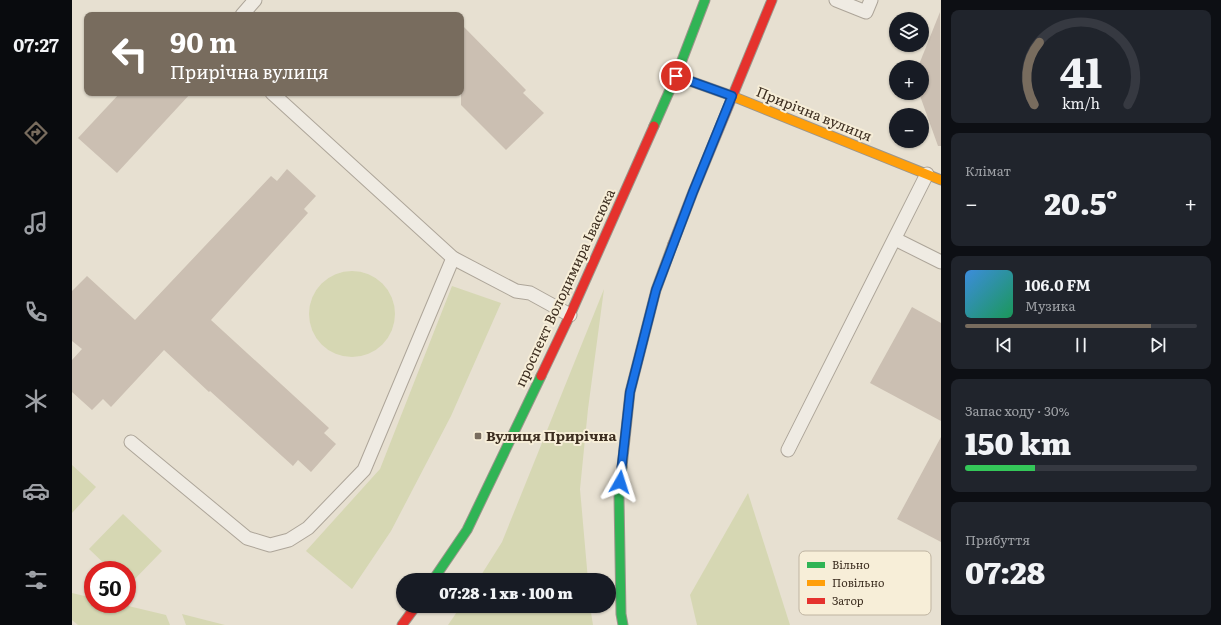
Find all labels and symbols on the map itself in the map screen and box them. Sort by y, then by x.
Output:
pin [659,59,693,93]
street label: Прирічна вулиця [753,81,875,145]
street label: проспект Володимира Івасюка [509,185,619,390]
place label: Вулиця Прирічна [486,425,617,445]
marker: Вулиця Прирічна [473,431,483,441]
position arrow [599,461,641,503]
legend [799,551,931,615]
text: Вільно [832,556,870,572]
speed limit sign: 50 [84,561,136,613]
text: Повільно [832,574,884,590]
text: Затор [832,592,864,608]

